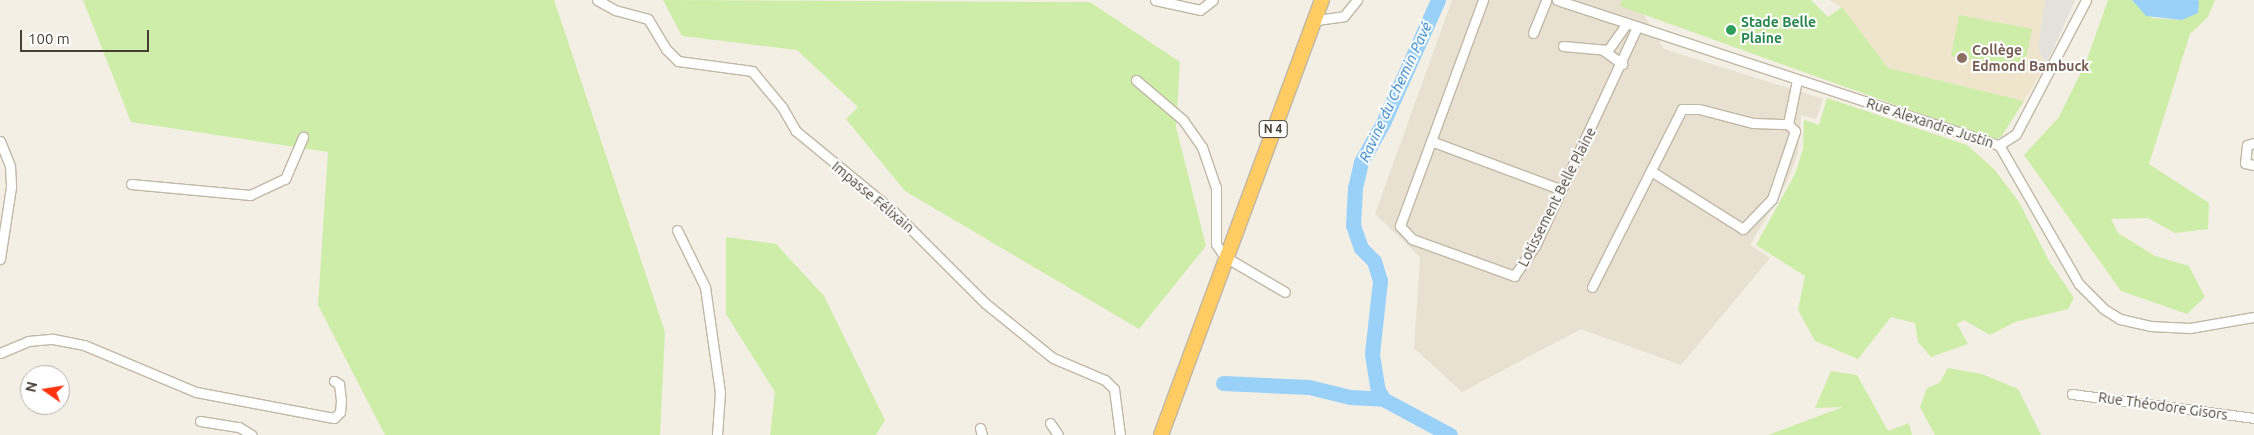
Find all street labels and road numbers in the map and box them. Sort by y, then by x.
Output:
street label: Rue Alexandre Justin [1864,95,1996,151]
road number: N 4 [1258,120,1288,138]
street label: Lotissement Belle Plaine [1515,125,1599,269]
street label: Impasse Félixain [829,158,917,236]
street label: Rue Théodore Gisors [2097,389,2229,423]

